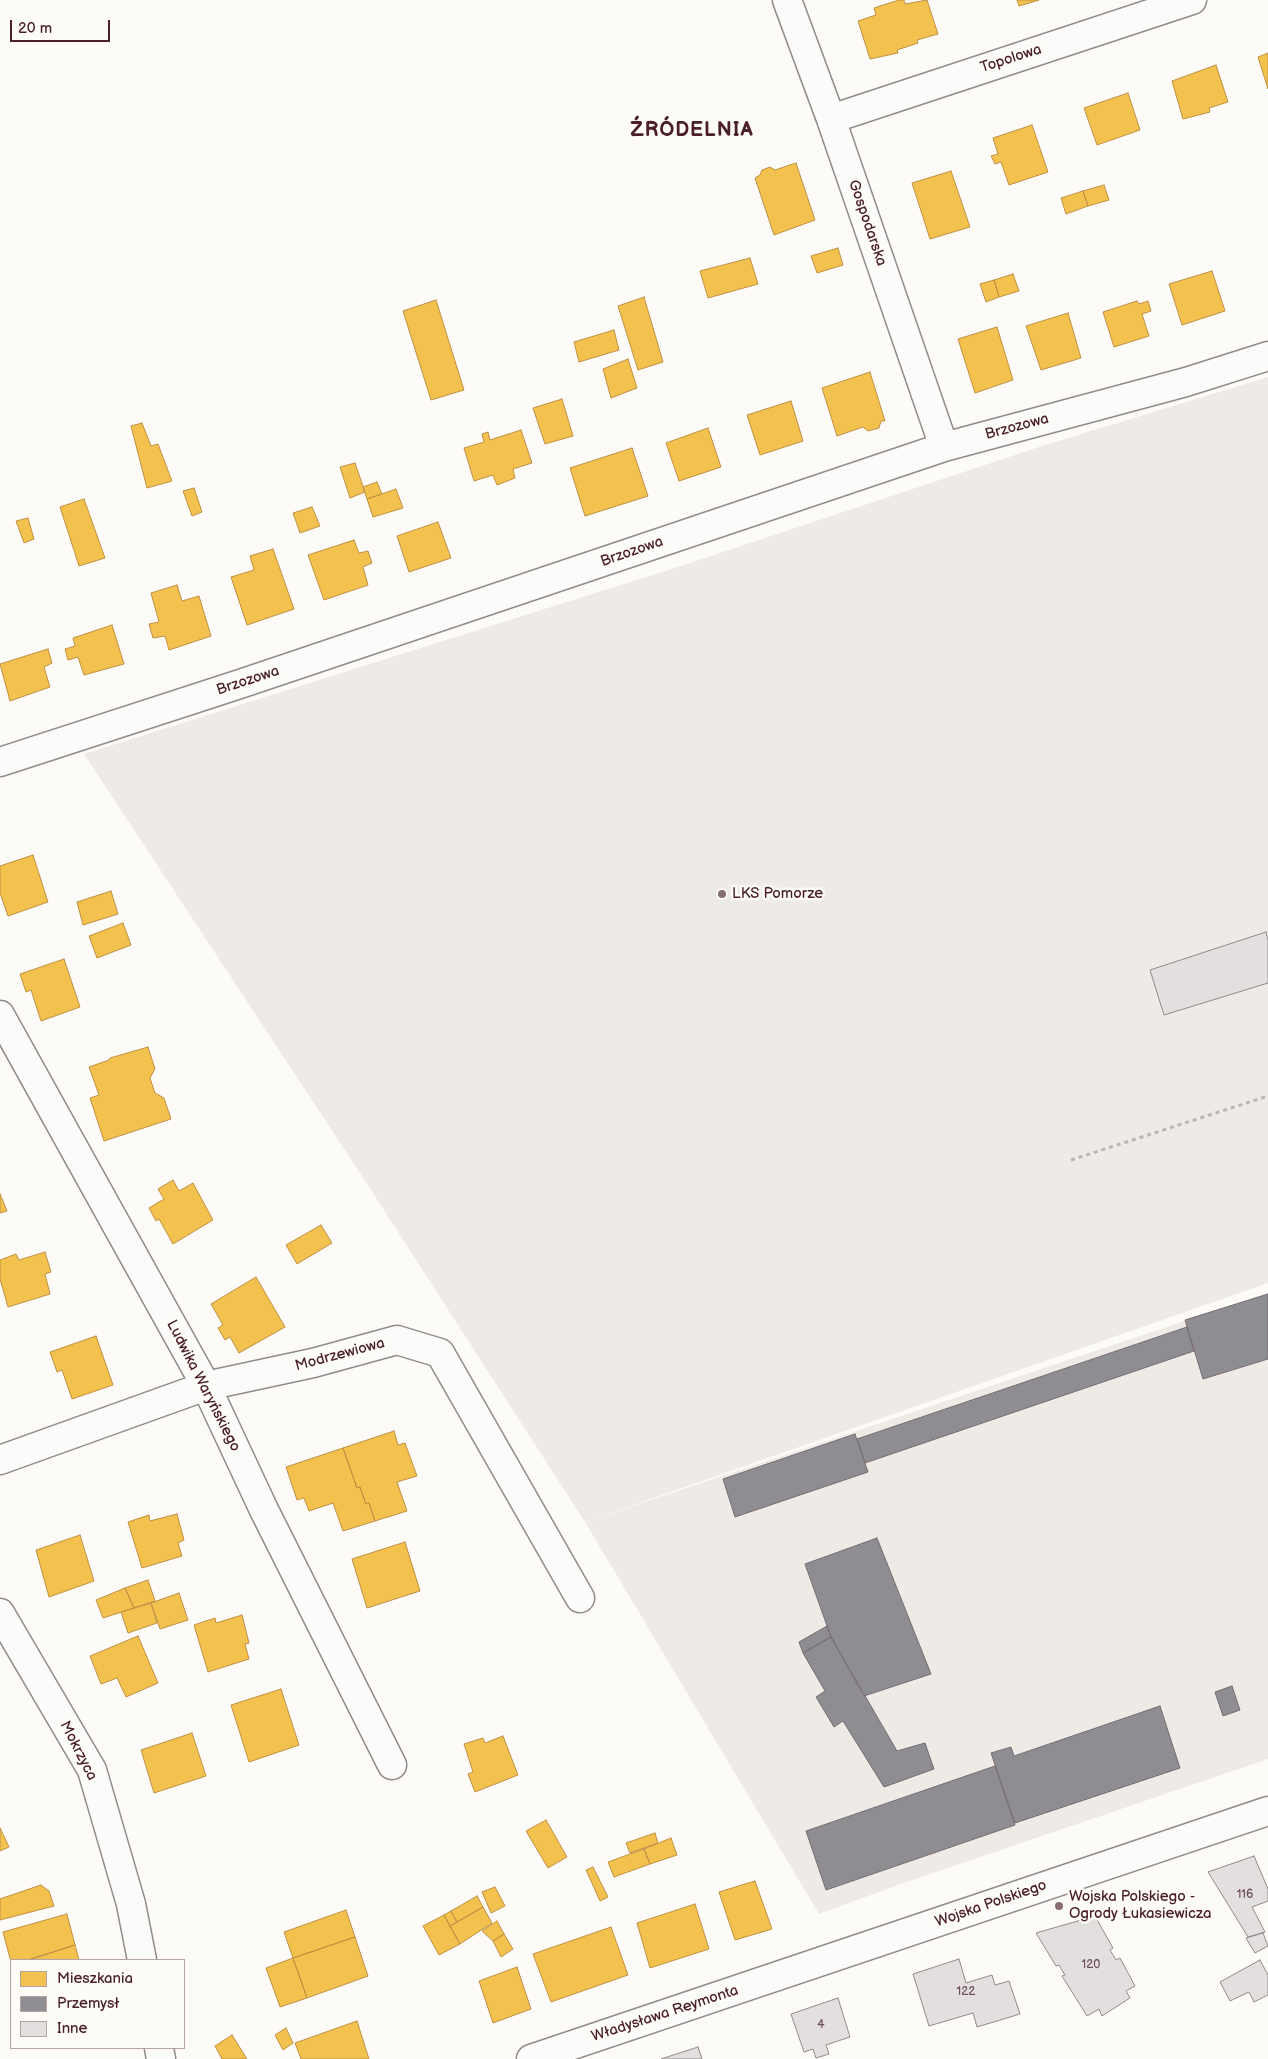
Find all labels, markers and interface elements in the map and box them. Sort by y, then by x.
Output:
scale bar [12,10,112,42]
text: 20 m [18,19,52,38]
street label: Topolowa [978,41,1044,77]
district label: ŹRÓDELNIA [629,119,755,143]
street label: Gospodarska [844,178,890,268]
street label: Brzozowa [983,410,1051,444]
street label: Brzozowa [598,533,666,571]
street label: Brzozowa [214,662,282,700]
place label: LKS Pomorze [732,885,823,903]
marker: LKS Pomorze [716,888,728,900]
street label: Ludwika Waryńskiego [162,1317,244,1455]
street label: Modrzewiowa [293,1334,387,1376]
street label: Mokrzyca [55,1718,101,1784]
street label: Wojska Polskiego [933,1876,1049,1932]
place label: Wojska Polskiego - Ogrody Łukasiewicza [1069,1888,1211,1923]
house number: 116 [1237,1888,1253,1902]
marker: Wojska Polskiego - Ogrody Łukasiewicza [1053,1900,1065,1912]
house number: 120 [1082,1958,1100,1972]
legend [10,1959,185,2049]
text: Mieszkania [57,1969,133,1988]
street label: Władysława Reymonta [589,1982,741,2046]
house number: 122 [957,1985,975,1999]
text: Przemysł [57,1994,119,2013]
house number: 4 [817,2018,825,2032]
text: Inne [57,2019,87,2038]

